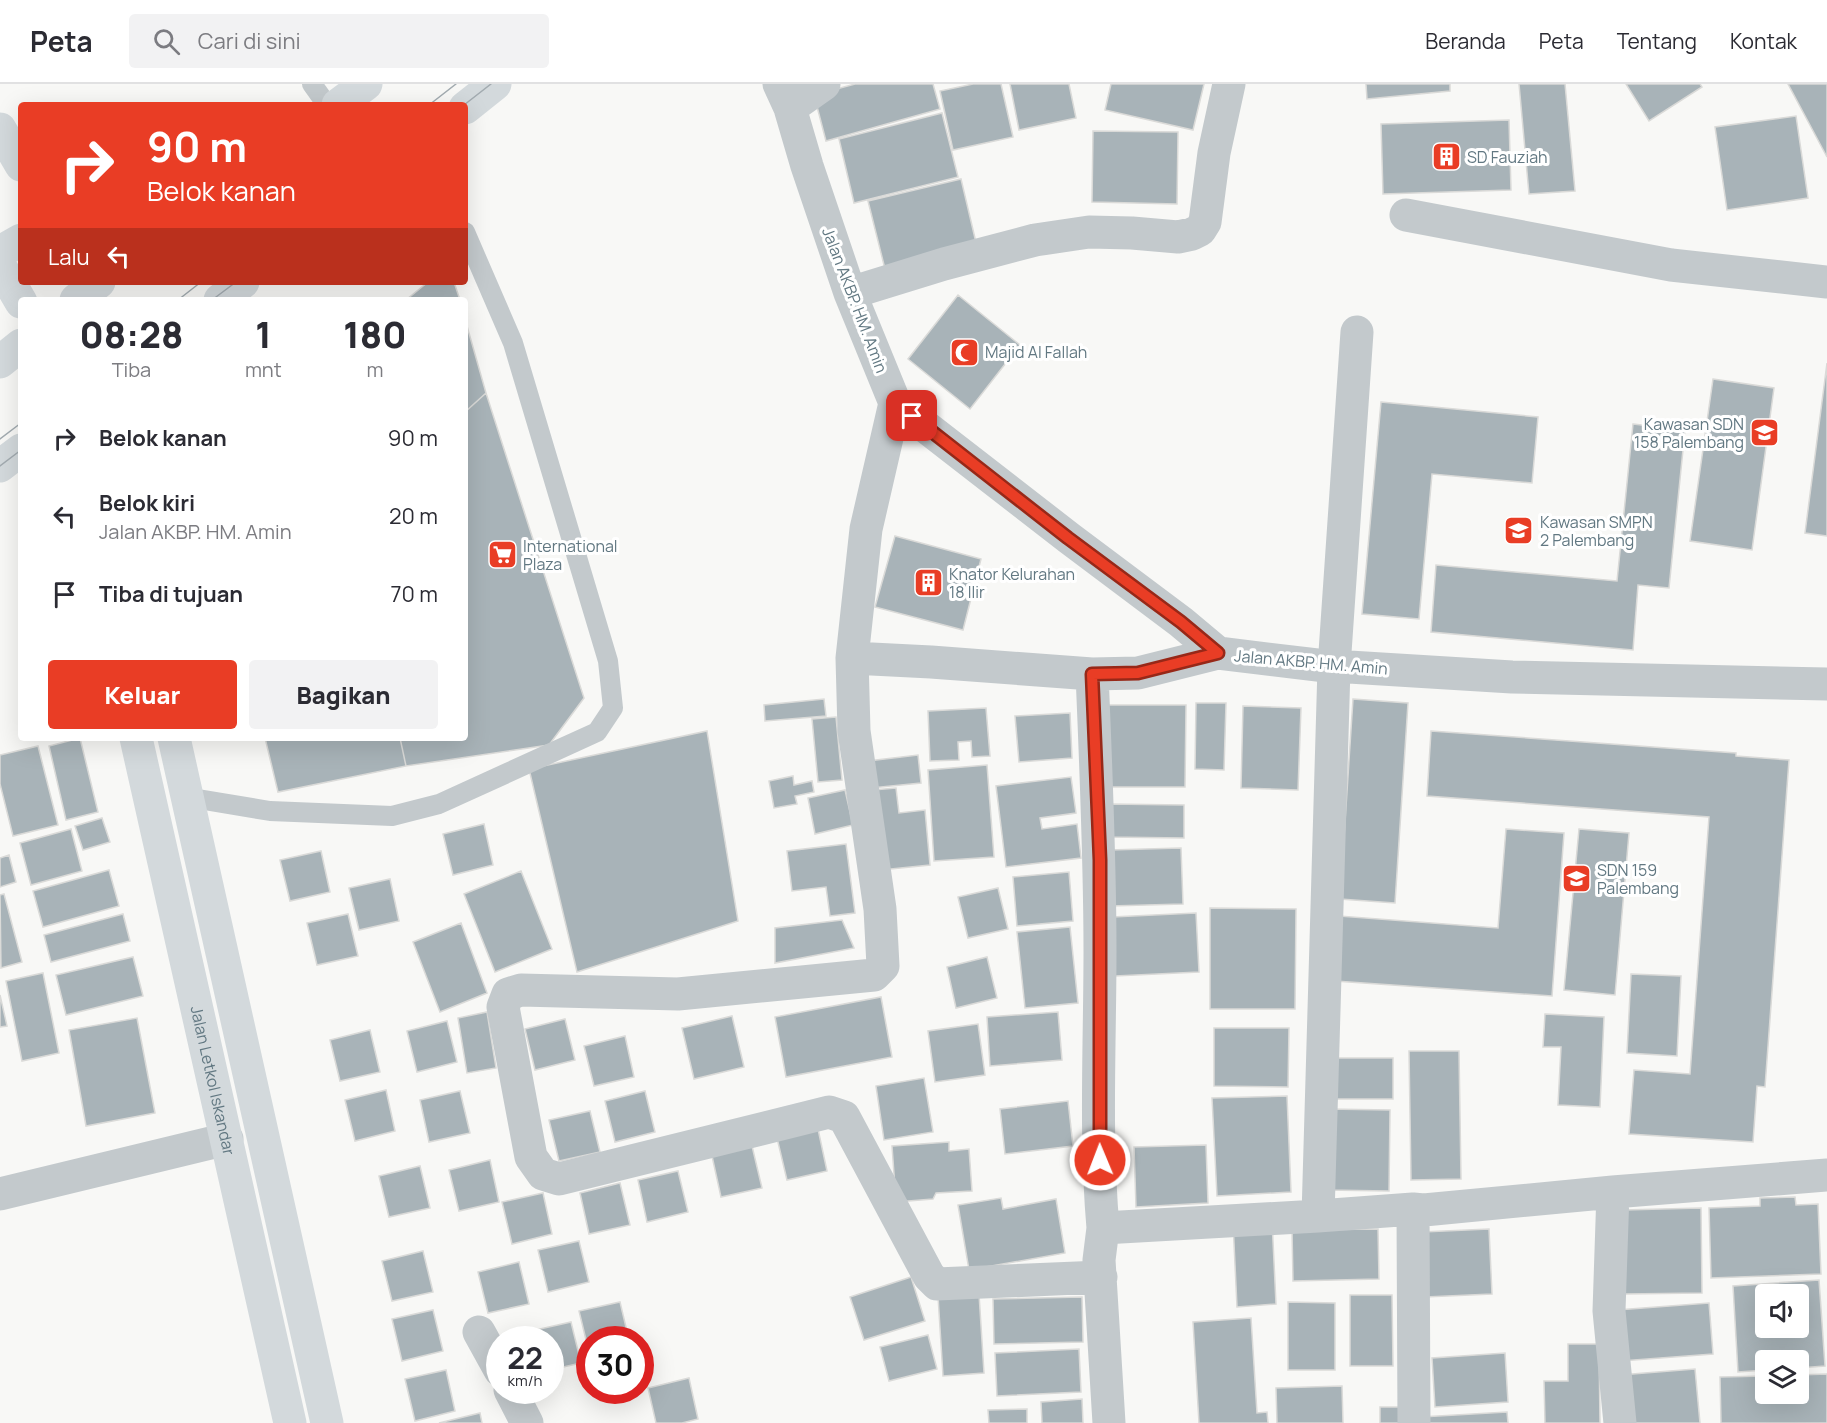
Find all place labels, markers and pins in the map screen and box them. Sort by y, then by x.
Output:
building icon: SD Fauziah [1430,141,1462,173]
place label: SD Fauziah [1467,146,1548,168]
mosque icon: Majid Al Fallah [948,336,980,368]
place label: Majid Al Fallah [985,341,1087,363]
pin [886,390,937,441]
place label: Kawasan SDN 158 Palembang [1634,413,1744,453]
school or university icon: Kawasan SDN 158 Palembang [1749,417,1781,449]
place label: Kawasan SMPN 2 Palembang [1540,511,1653,551]
school or university icon: Kawasan SMPN 2 Palembang [1503,515,1535,547]
place label: International Plaza [523,535,618,575]
supermarket icon: International Plaza [486,539,518,571]
place label: Knator Kelurahan 18 Ilir [949,563,1075,603]
building icon: Knator Kelurahan 18 Ilir [912,567,944,599]
place label: SDN 159 Palembang [1597,859,1679,899]
school or university icon: SDN 159 Palembang [1560,863,1592,895]

